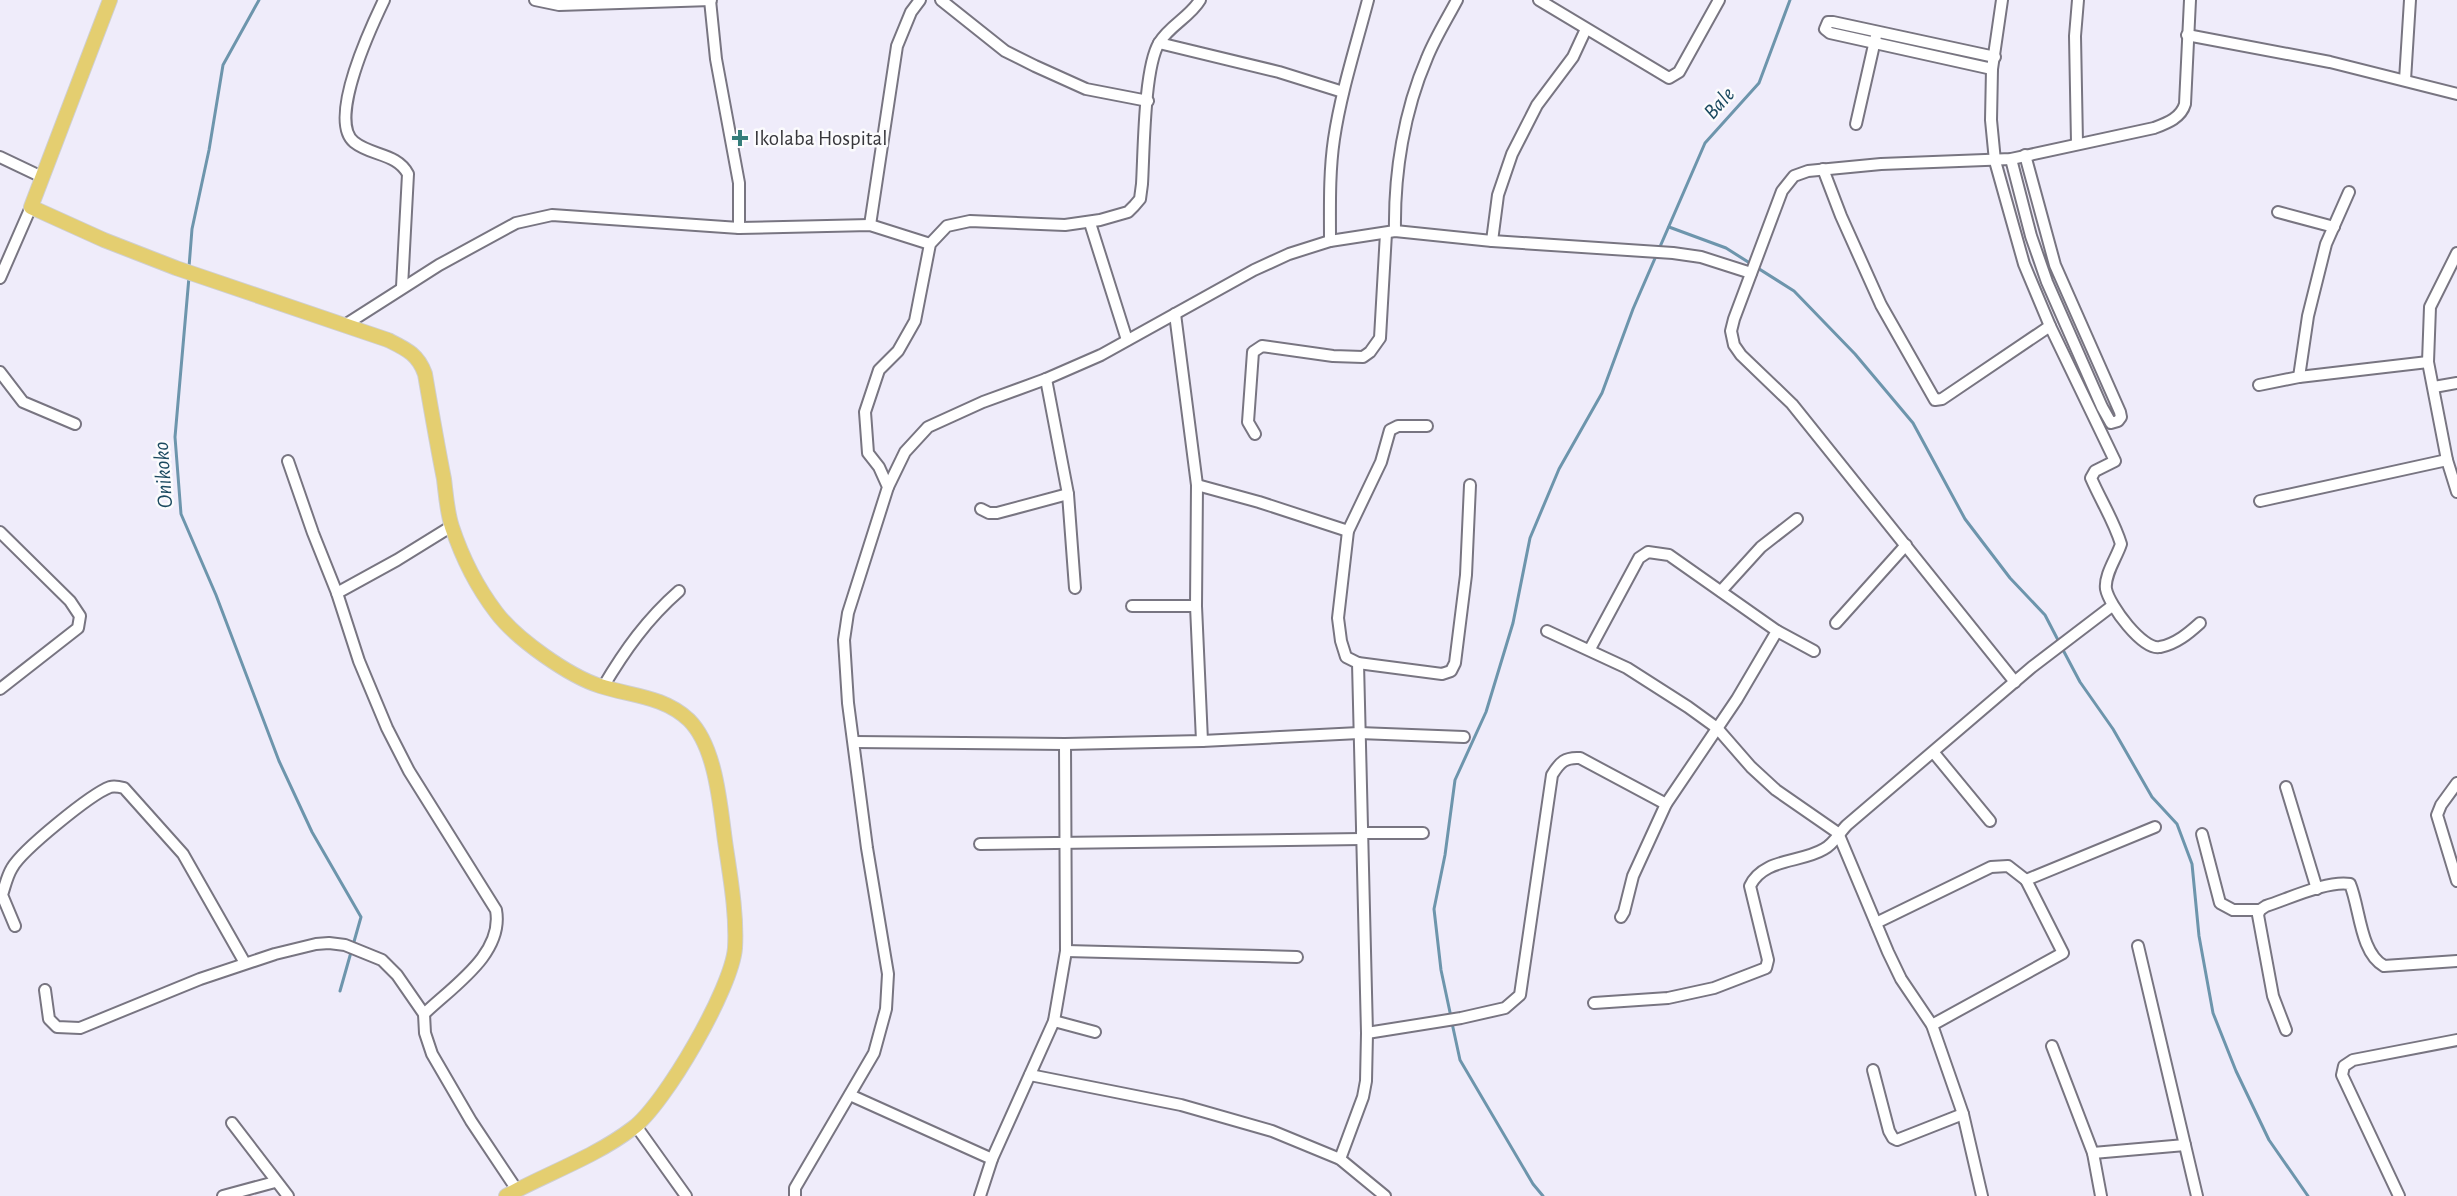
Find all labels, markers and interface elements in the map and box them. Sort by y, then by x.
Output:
water label: Bale [1699,83,1739,123]
place label: Ikolaba Hospital [754,128,887,149]
marker: Ikolaba Hospital [731,129,749,147]
water label: Onikoko [150,441,176,509]

